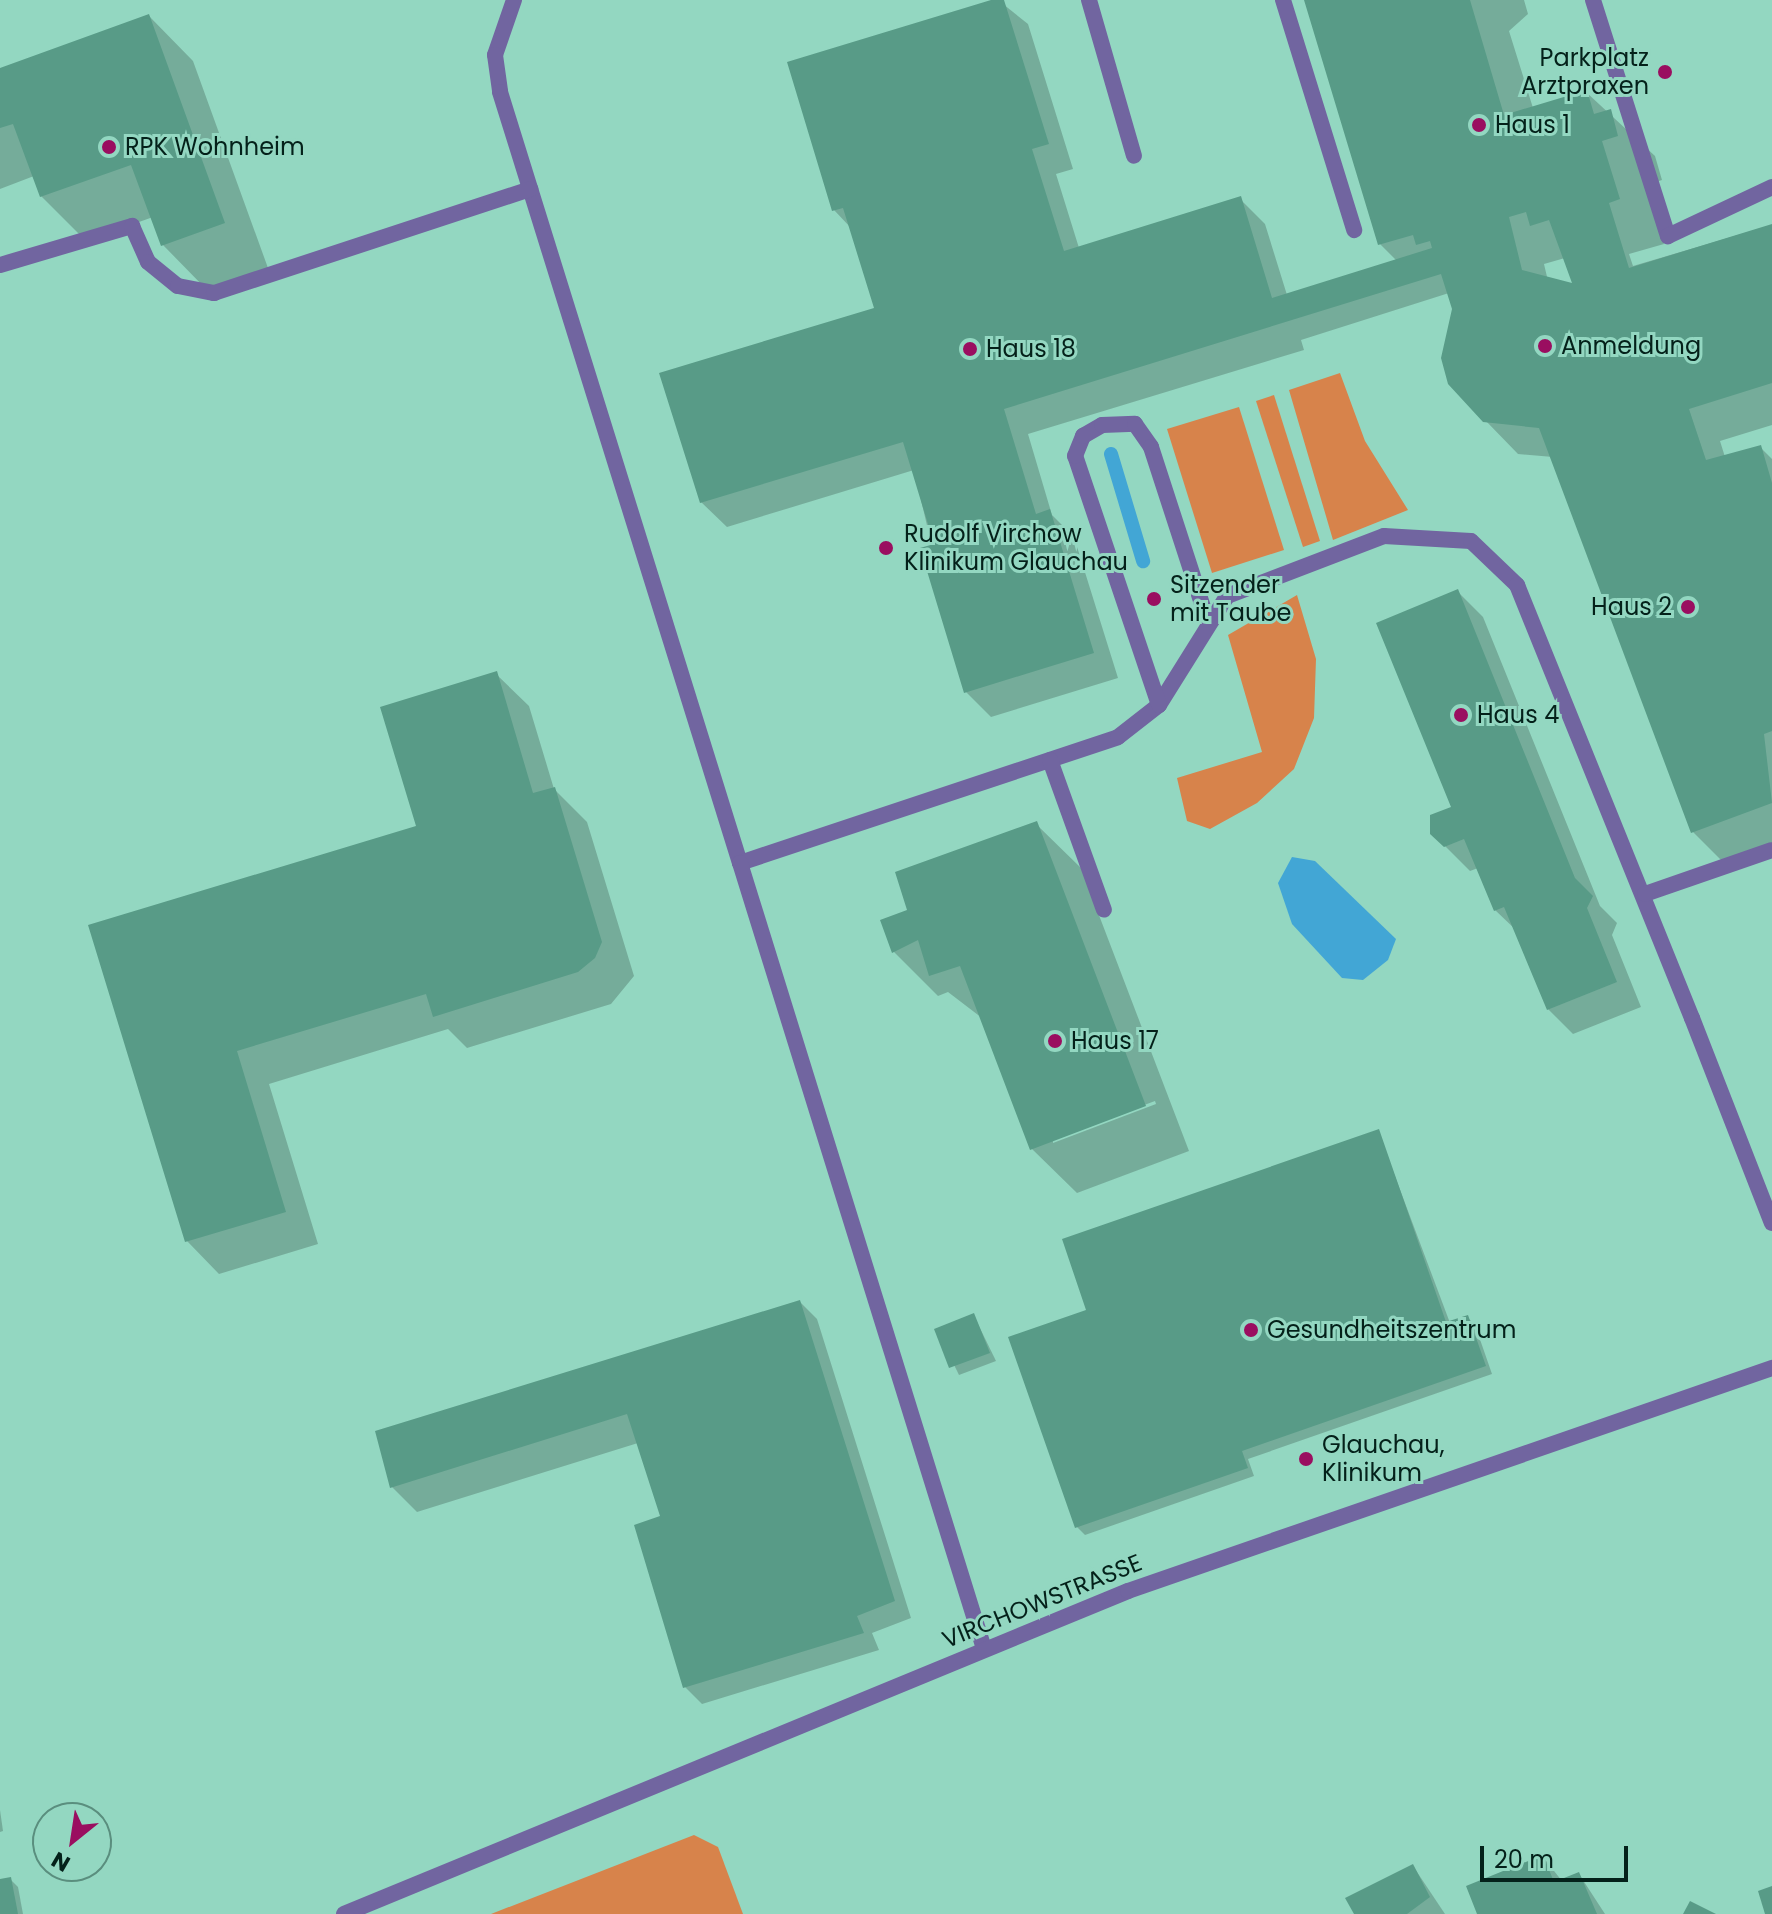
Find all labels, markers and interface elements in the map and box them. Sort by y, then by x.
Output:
place label: Parkplatz Arztpraxen [1521,44,1649,100]
marker: Parkplatz Arztpraxen [1656,63,1674,81]
place label: Haus 1 [1495,111,1570,139]
marker: Haus 1 [1470,116,1488,134]
place label: RPK Wohnheim [125,133,305,161]
marker: RPK Wohnheim [100,138,118,156]
place label: Anmeldung [1561,332,1701,360]
place label: Haus 18 [986,335,1076,363]
marker: Anmeldung [1536,337,1554,355]
marker: Haus 18 [961,340,979,358]
place label: Rudolf Virchow Klinikum Glauchau [904,520,1128,576]
marker: Rudolf Virchow Klinikum Glauchau [875,537,897,559]
place label: Sitzender mit Taube [1170,571,1291,627]
marker: Sitzender mit Taube [1145,590,1163,608]
place label: Haus 2 [1591,593,1672,621]
marker: Haus 2 [1679,598,1697,616]
place label: Haus 4 [1477,701,1559,729]
marker: Haus 4 [1452,706,1470,724]
place label: Haus 17 [1071,1027,1159,1055]
marker: Haus 17 [1046,1032,1064,1050]
place label: Gesundheitszentrum [1267,1316,1516,1344]
marker: Gesundheitszentrum [1242,1321,1260,1339]
place label: Glauchau, Klinikum [1322,1431,1444,1487]
marker: Glauchau, Klinikum [1297,1450,1315,1468]
street label: VIRCHOWSTRASSE [938,1548,1146,1654]
north arrow [32,1802,112,1882]
scale bar [1484,1830,1632,1880]
text: 20 m [1494,1843,1554,1876]
text: N [46,1844,76,1879]

